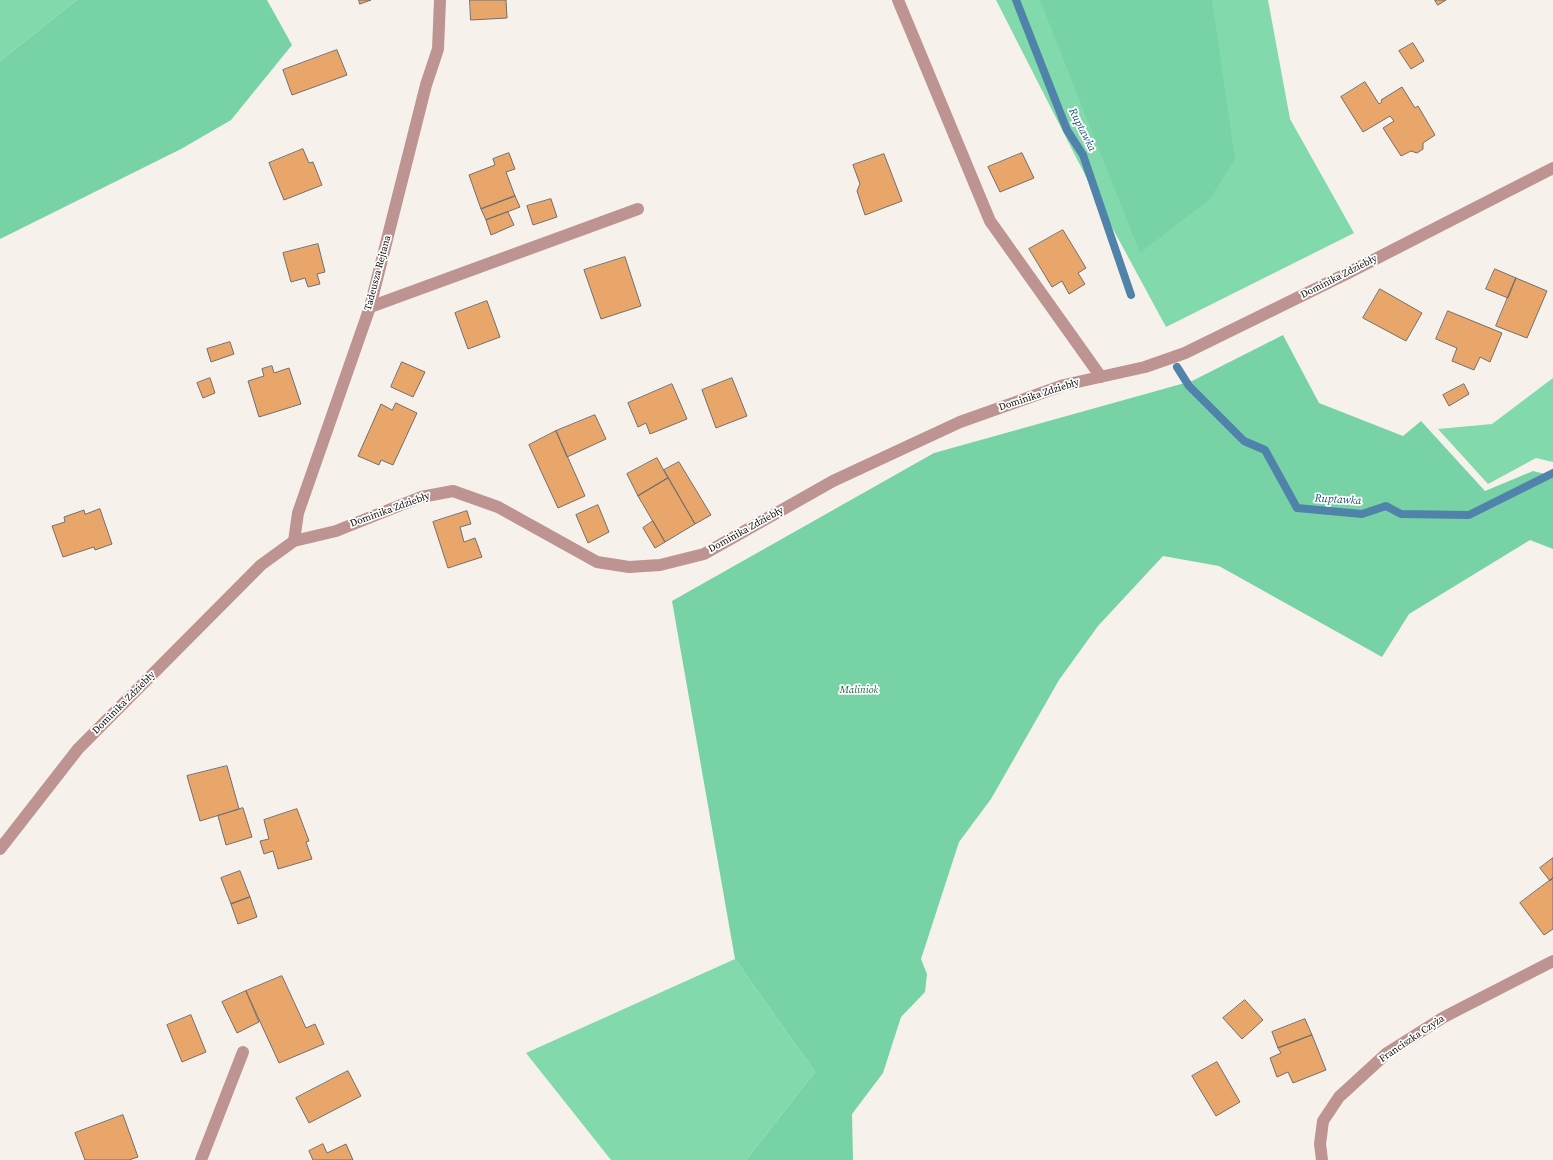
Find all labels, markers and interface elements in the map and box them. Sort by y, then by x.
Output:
water label: Ruptawka [1065,106,1099,154]
street label: Tadeusza Rejtana [362,234,394,312]
street label: Dominika Zdziebły [1299,253,1379,301]
street label: Dominika Zdziebły [997,376,1081,414]
street label: Dominika Zdziebły [349,490,431,530]
water label: Ruptawka [1314,492,1362,508]
street label: Dominika Zdziebły [706,504,786,556]
street label: Dominika Zdziebły [90,669,158,737]
park label: Maliniok [840,684,878,696]
street label: Franciszka Czyża [1377,1013,1447,1065]

